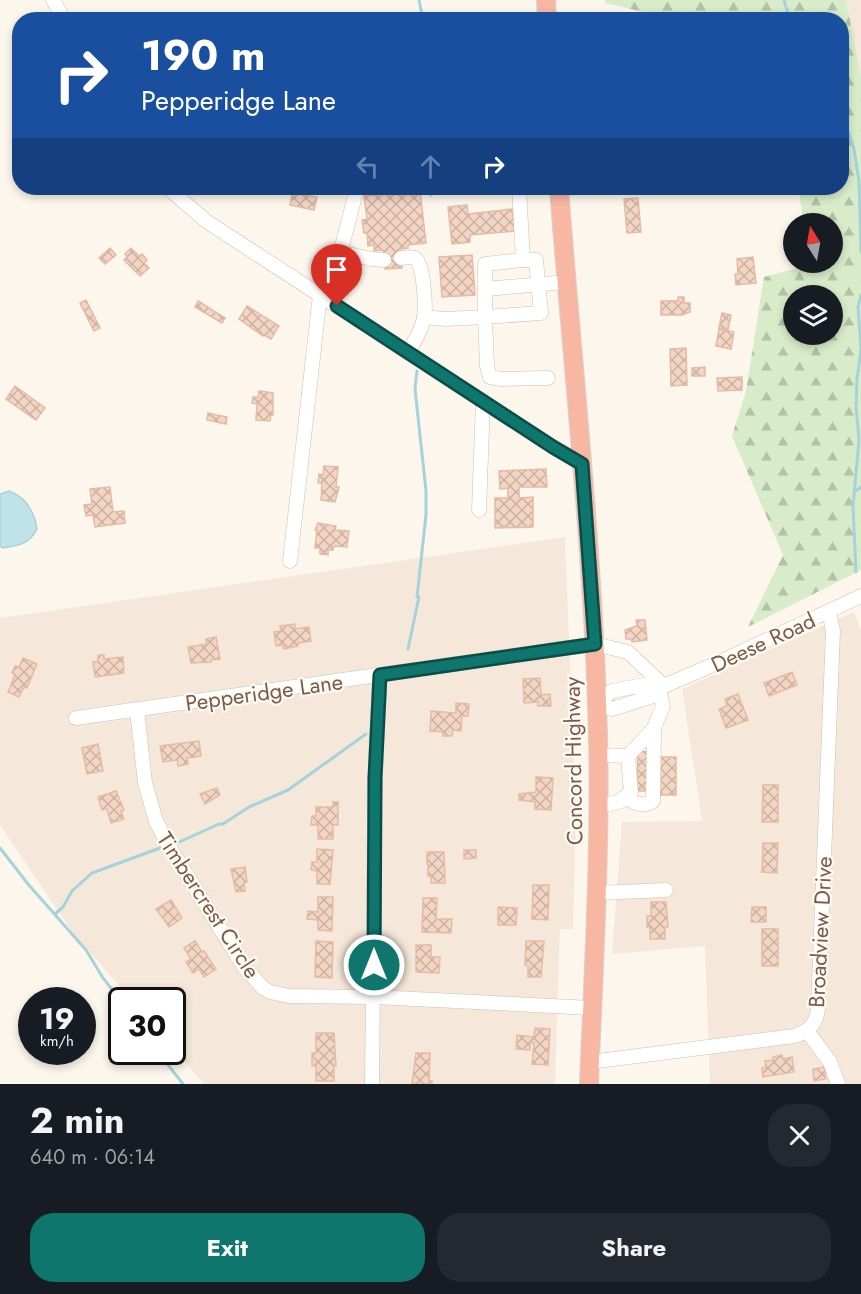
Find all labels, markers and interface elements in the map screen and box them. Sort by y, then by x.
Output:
text: 190 m [141,25,265,86]
icon: right [42,36,120,114]
text: Pepperidge Lane [141,81,336,120]
icon: left [351,150,384,183]
icon: ahead [414,150,447,183]
icon: right [477,150,510,183]
north arrow [783,213,843,273]
map controls [783,213,843,345]
pin [311,244,362,306]
icon: arrive [320,253,353,286]
button: layers [783,285,843,345]
street label: Deese Road [706,604,820,680]
street label: Pepperidge Lane [183,665,345,719]
street label: Concord Highway [556,676,590,845]
street label: Timbercrest Circle [150,825,268,985]
street label: Broadview Drive [800,856,840,1008]
position arrow [342,933,406,997]
speed limit sign: 30 [108,987,186,1065]
text: 19 [39,997,75,1040]
text: km/h [40,1030,74,1052]
text: 2 min [30,1094,125,1146]
button: close [768,1104,831,1167]
text: 640 m · 06:14 [30,1143,155,1172]
button: Exit [30,1213,425,1282]
button: Share [437,1213,831,1282]

